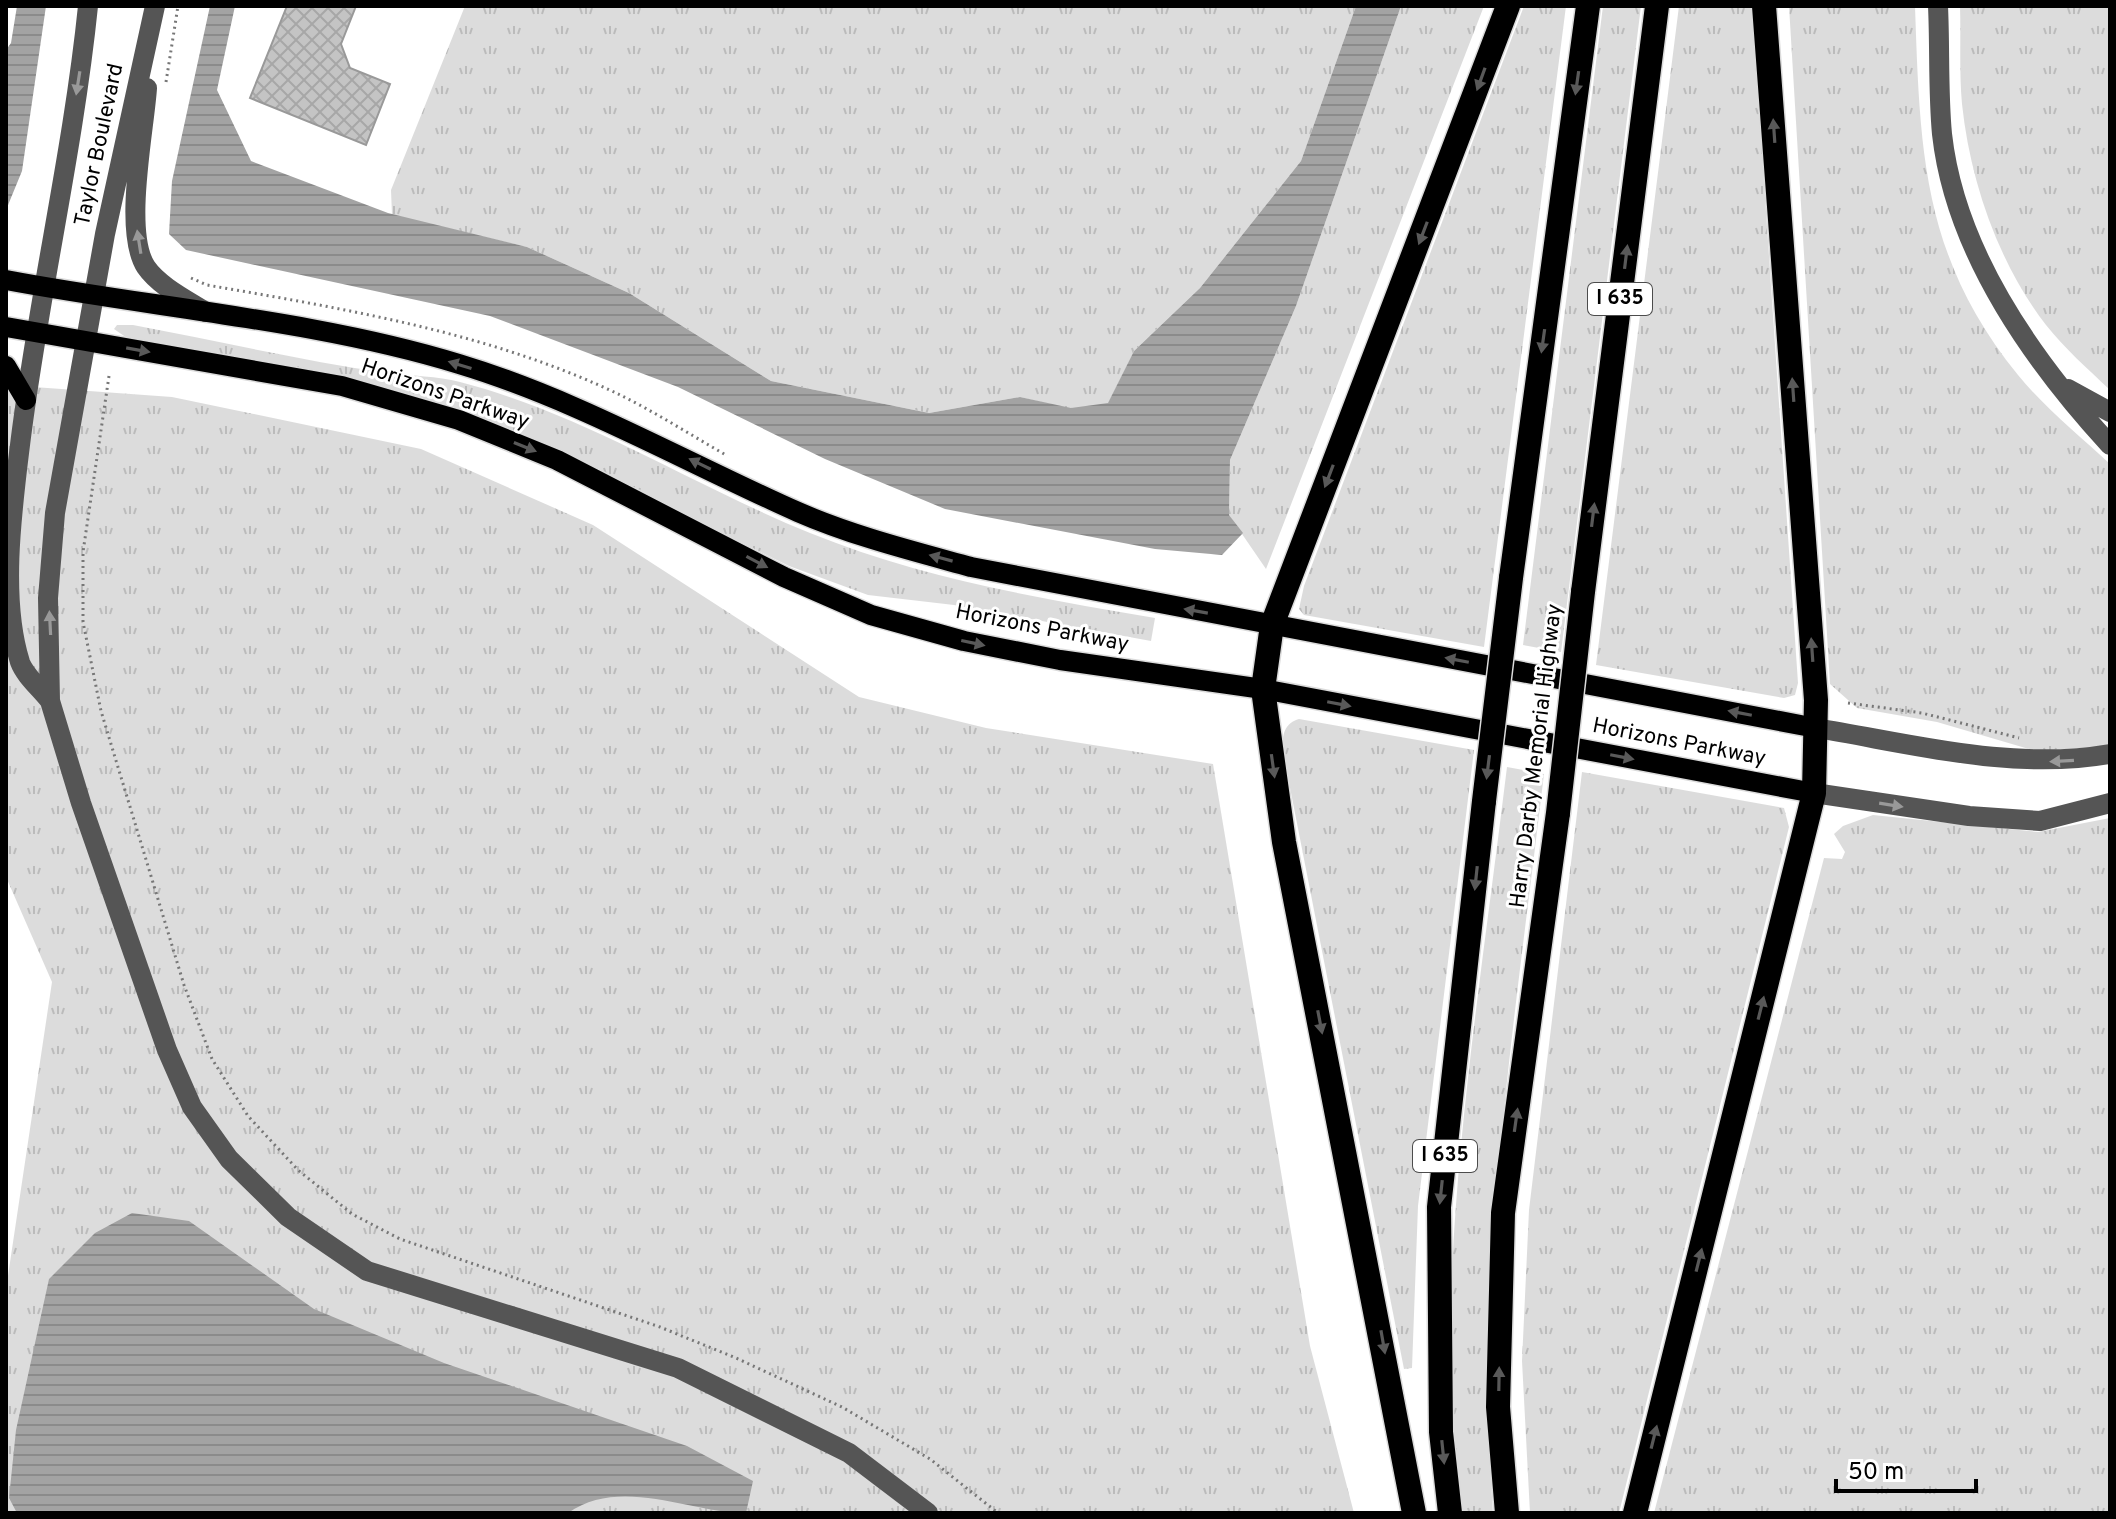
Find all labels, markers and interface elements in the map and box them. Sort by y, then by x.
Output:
street label: Taylor Boulevard [70,61,130,229]
one-way arrow [1474,67,1486,91]
one-way arrow [72,71,84,96]
one-way arrow [1570,71,1583,96]
one-way arrow [1767,118,1780,143]
one-way arrow [1416,221,1429,245]
one-way arrow [132,229,144,254]
one-way arrow [1619,244,1632,269]
road number: I 635 [1588,283,1652,315]
one-way arrow [1536,329,1549,354]
one-way arrow [126,344,151,357]
street label: Horizons Parkway [357,354,533,436]
one-way arrow [447,358,471,371]
one-way arrow [1786,378,1799,403]
one-way arrow [513,441,537,454]
one-way arrow [688,457,711,470]
one-way arrow [1322,464,1335,488]
one-way arrow [1587,502,1600,527]
one-way arrow [929,552,954,564]
one-way arrow [746,556,769,569]
street label: Horizons Parkway [953,599,1131,659]
street label: Harry Darby Memorial Highway [1505,602,1569,910]
one-way arrow [1183,604,1208,616]
one-way arrow [43,610,56,635]
one-way arrow [961,637,986,650]
one-way arrow [1805,637,1818,662]
one-way arrow [1444,653,1469,665]
one-way arrow [1327,698,1352,710]
one-way arrow [1727,707,1752,719]
street label: Horizons Parkway [1590,713,1768,773]
one-way arrow [1610,751,1635,764]
one-way arrow [1267,754,1280,779]
one-way arrow [2049,754,2074,767]
one-way arrow [1482,755,1495,780]
one-way arrow [1879,799,1904,811]
one-way arrow [1469,866,1482,891]
one-way arrow [1756,995,1768,1020]
one-way arrow [1314,1010,1327,1035]
one-way arrow [1510,1107,1523,1132]
road number: I 635 [1413,1140,1477,1172]
one-way arrow [1434,1180,1447,1205]
one-way arrow [1693,1248,1706,1273]
one-way arrow [1377,1330,1389,1355]
one-way arrow [1493,1366,1505,1391]
one-way arrow [1649,1425,1661,1450]
one-way arrow [1437,1440,1450,1465]
scale bar [1836,1443,1976,1493]
text: 50 m [1848,1458,1904,1488]

